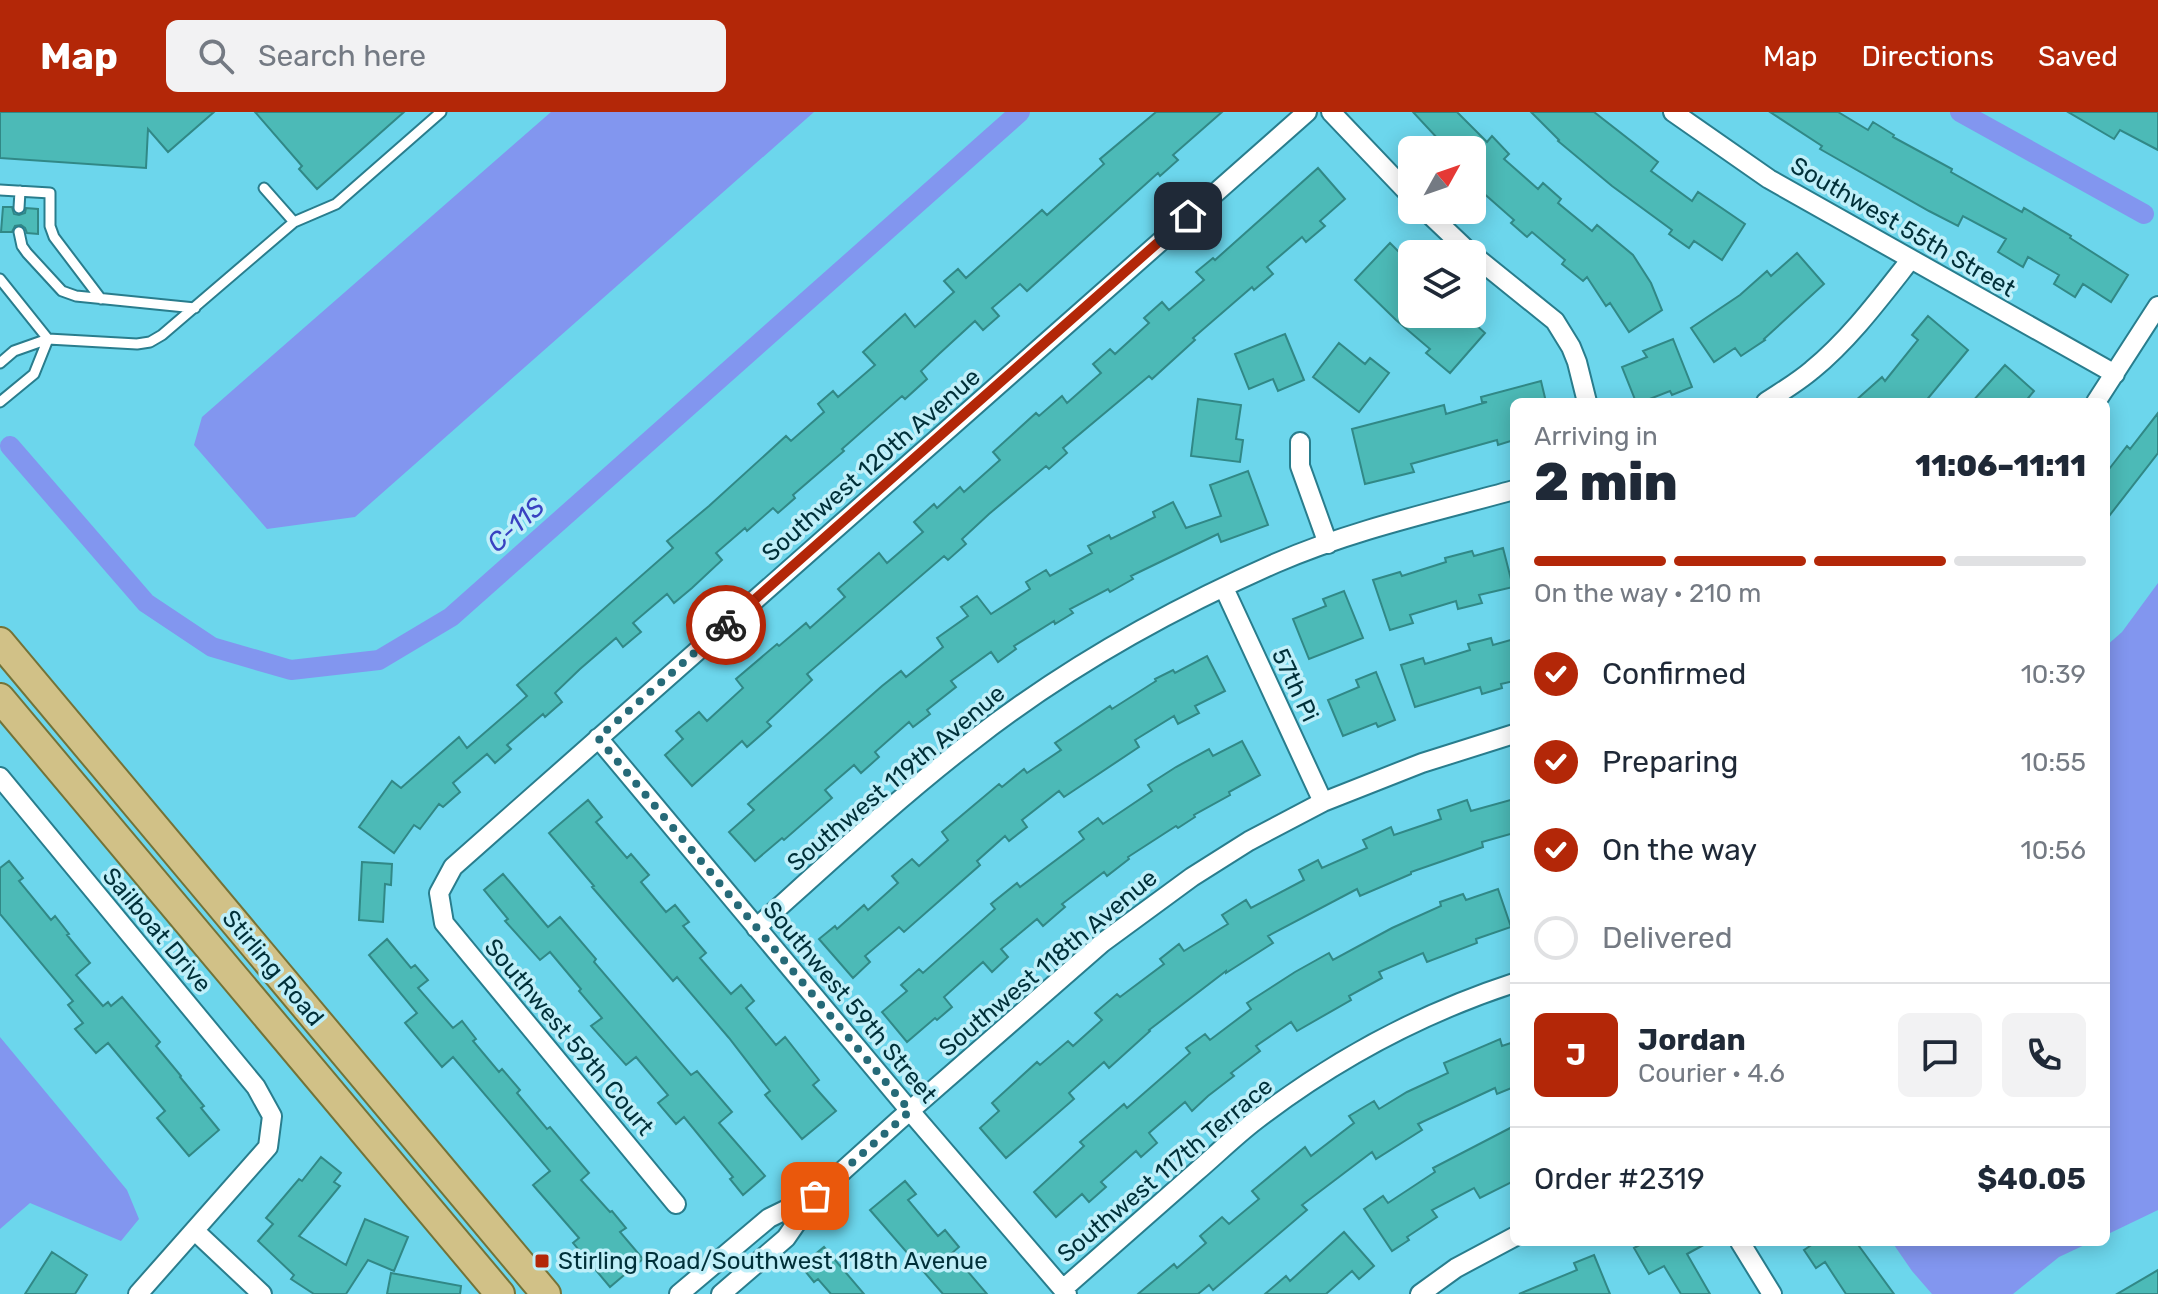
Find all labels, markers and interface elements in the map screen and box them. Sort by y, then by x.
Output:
search box [166,20,726,92]
text: Map [40,33,118,79]
icon: search [194,34,238,78]
text: Search here [258,38,426,74]
text: Map [1763,40,1817,73]
text: Directions [1861,40,1994,73]
text: Saved [2038,40,2118,73]
north arrow [1398,136,1486,224]
map controls [1398,136,1486,328]
street label: Southwest 55th Street [1786,151,2020,303]
pin [1154,182,1222,250]
icon: home [1166,194,1210,238]
button: layers [1398,240,1486,328]
street label: Southwest 120th Avenue [756,363,986,567]
text: Arriving in [1534,421,1658,452]
text: 11:06–11:11 [1915,448,2086,484]
text: 2 min [1534,451,1678,513]
water label: C-11S [481,491,551,559]
text: On the way · 210 m [1534,578,1761,609]
courier [686,585,766,665]
icon: bike [704,603,748,647]
street label: 57th Pi [1266,644,1324,726]
icon: check [1534,652,1578,696]
text: Confirmed [1602,656,1746,692]
text: 10:39 [2021,659,2086,690]
street label: Southwest 119th Avenue [782,679,1010,877]
icon: check [1534,740,1578,784]
text: Preparing [1602,744,1738,780]
text: 10:55 [2021,747,2086,778]
icon: check [1534,828,1578,872]
text: On the way [1602,832,1757,868]
text: 10:56 [2021,835,2086,866]
street label: Sailboat Drive [97,862,217,998]
street label: Southwest 118th Avenue [933,864,1163,1062]
street label: Southwest 59th Street [757,895,943,1109]
street label: Stirling Road [216,904,330,1032]
text: Delivered [1602,920,1733,956]
street label: Southwest 59th Court [479,933,659,1141]
button: chat [1898,1013,1982,1097]
button: phone [2002,1013,2086,1097]
text: Jordan [1638,1022,1746,1058]
text: J [1566,1037,1586,1073]
text: Courier · 4.6 [1638,1058,1785,1089]
street label: Southwest 117th Terrace [1052,1072,1278,1268]
text: Order #2319 [1534,1161,1705,1197]
text: $40.05 [1977,1161,2086,1197]
pin [781,1162,849,1230]
icon: bag [793,1174,837,1218]
place label: Stirling Road/Southwest 118th Avenue [558,1247,988,1275]
marker: Stirling Road/Southwest 118th Avenue [533,1252,551,1270]

